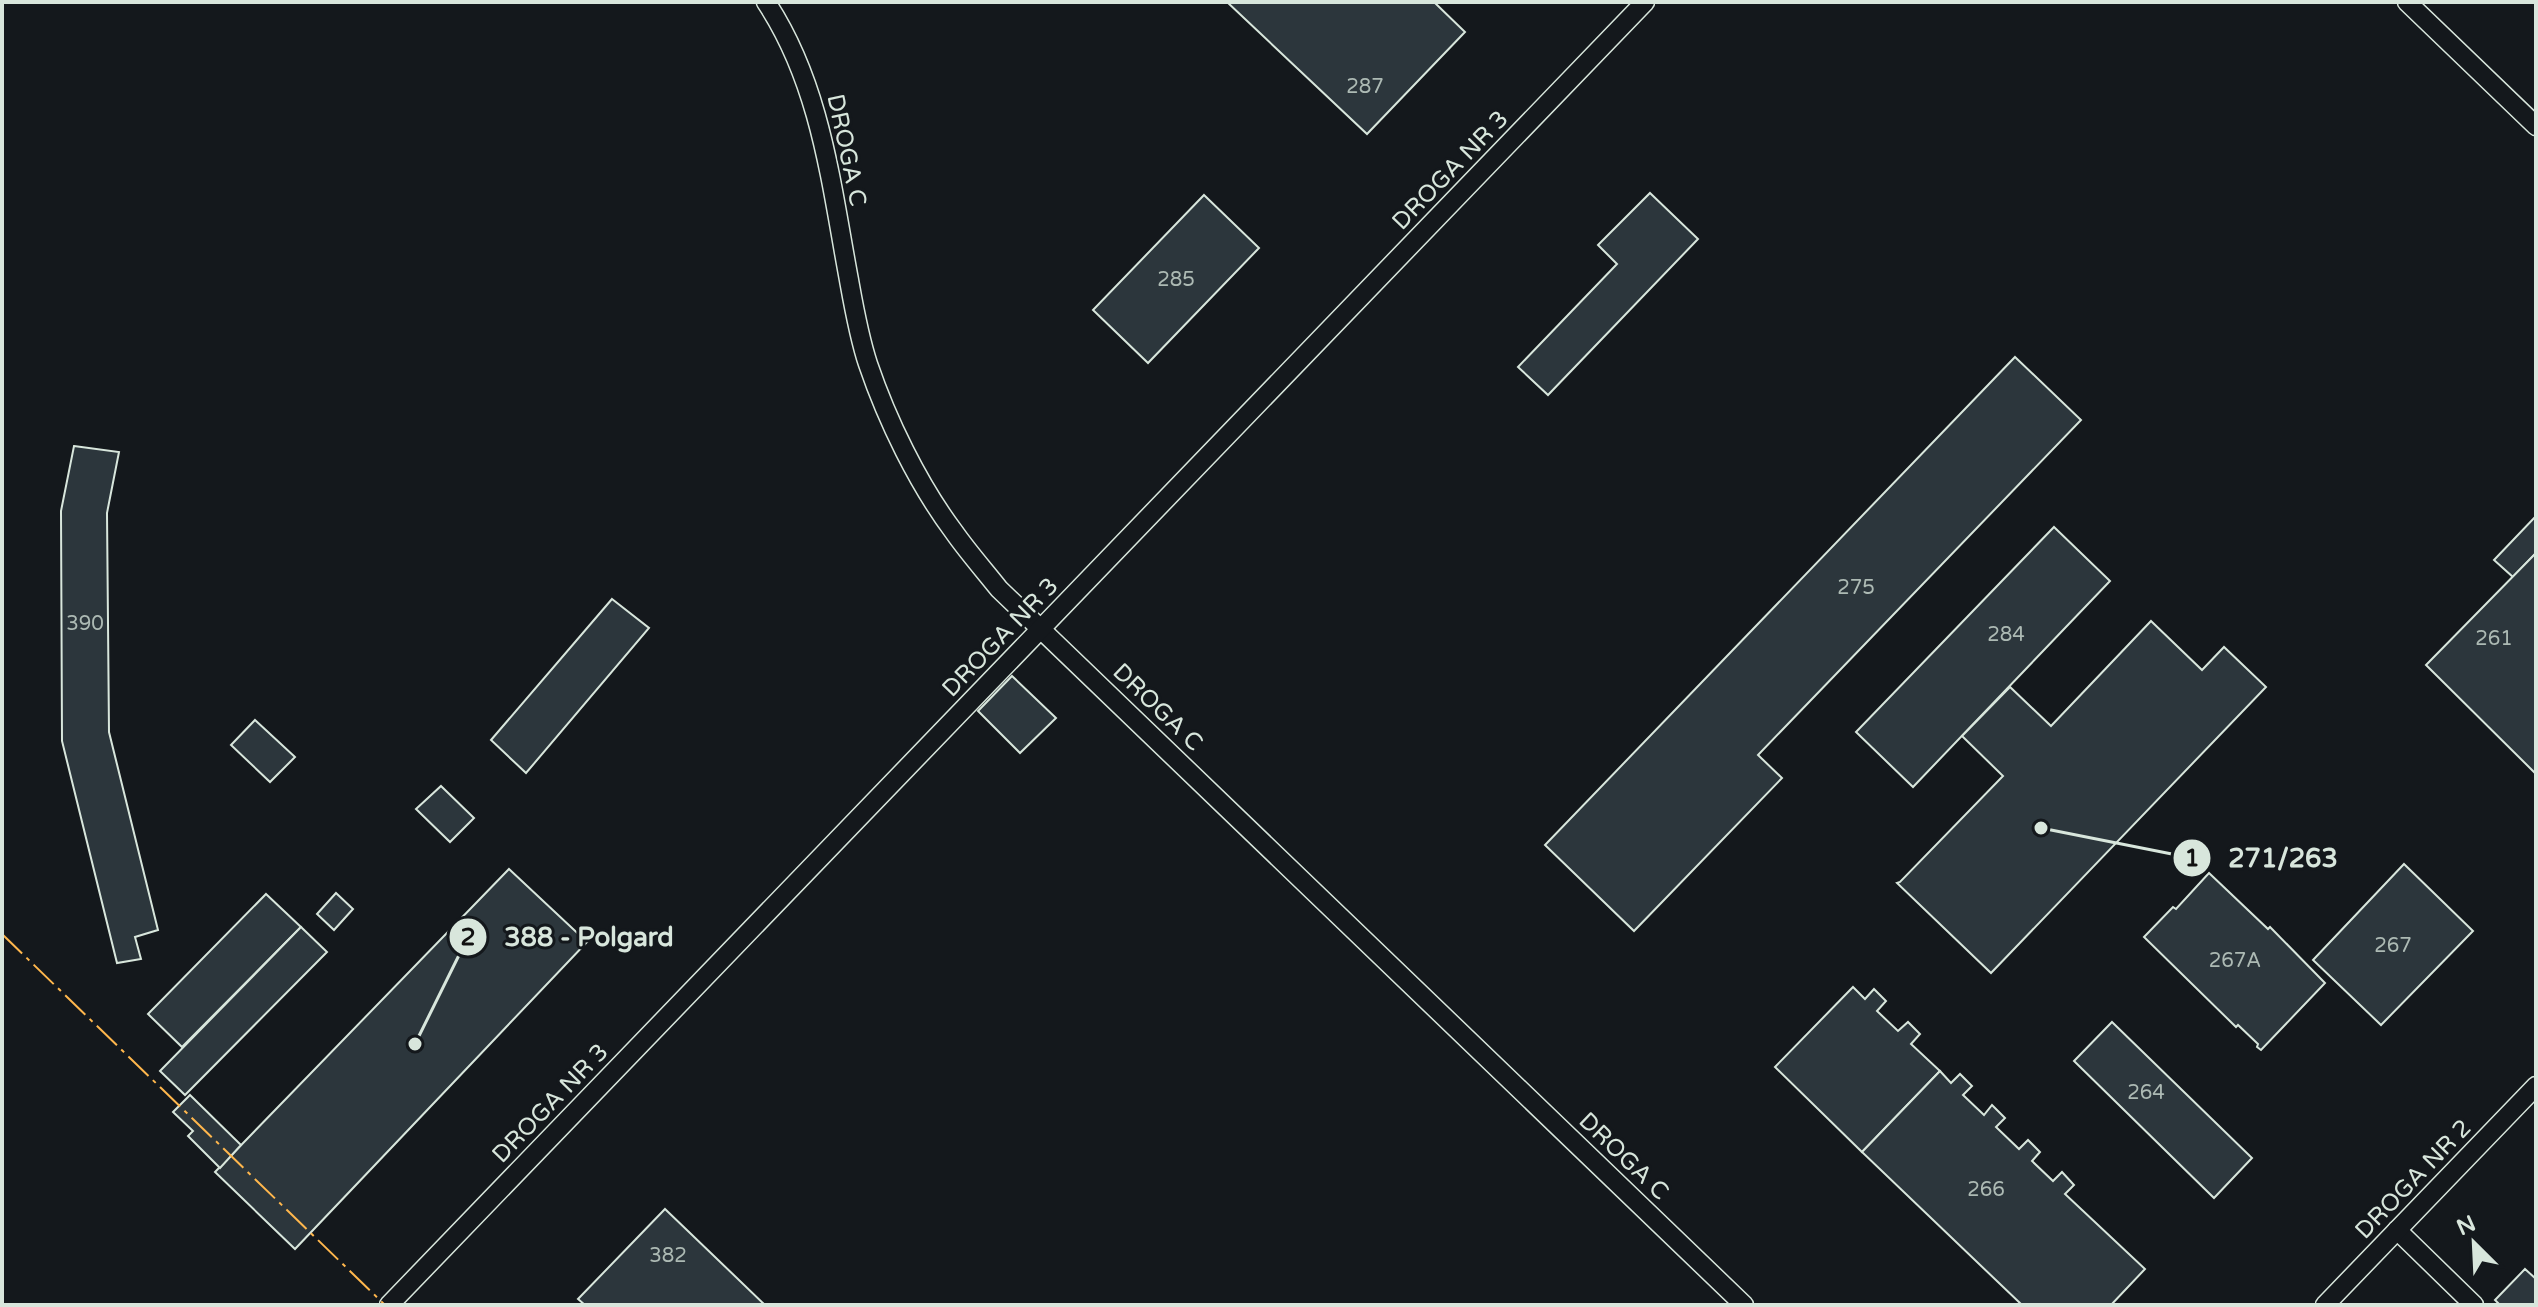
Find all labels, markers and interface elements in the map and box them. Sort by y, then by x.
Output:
house number: 287 [1346,75,1384,99]
street label: DROGA C [821,92,873,209]
street label: DROGA NR 3 [1386,105,1514,236]
house number: 285 [1157,268,1195,292]
street label: DROGA NR 3 [936,572,1064,703]
house number: 275 [1837,576,1875,600]
house number: 390 [66,612,104,636]
house number: 284 [1987,623,2025,647]
house number: 261 [2475,627,2513,651]
street label: DROGA C [1107,657,1209,757]
callout: 271/263 [2172,833,2354,883]
text: 271/263 [2228,843,2338,874]
text: 1 [2184,844,2200,873]
callout: 388 - Polgard [448,912,690,962]
text: 388 - Polgard [504,922,674,953]
text: 2 [460,923,476,952]
house number: 267 [2374,934,2412,958]
house number: 267A [2209,949,2261,973]
street label: DROGA NR 3 [486,1038,614,1169]
house number: 264 [2127,1081,2165,1105]
street label: DROGA C [1573,1106,1675,1206]
street label: DROGA NR 2 [2349,1113,2477,1245]
house number: 266 [1967,1178,2005,1202]
north arrow [2434,1203,2514,1283]
house number: 382 [649,1244,687,1268]

